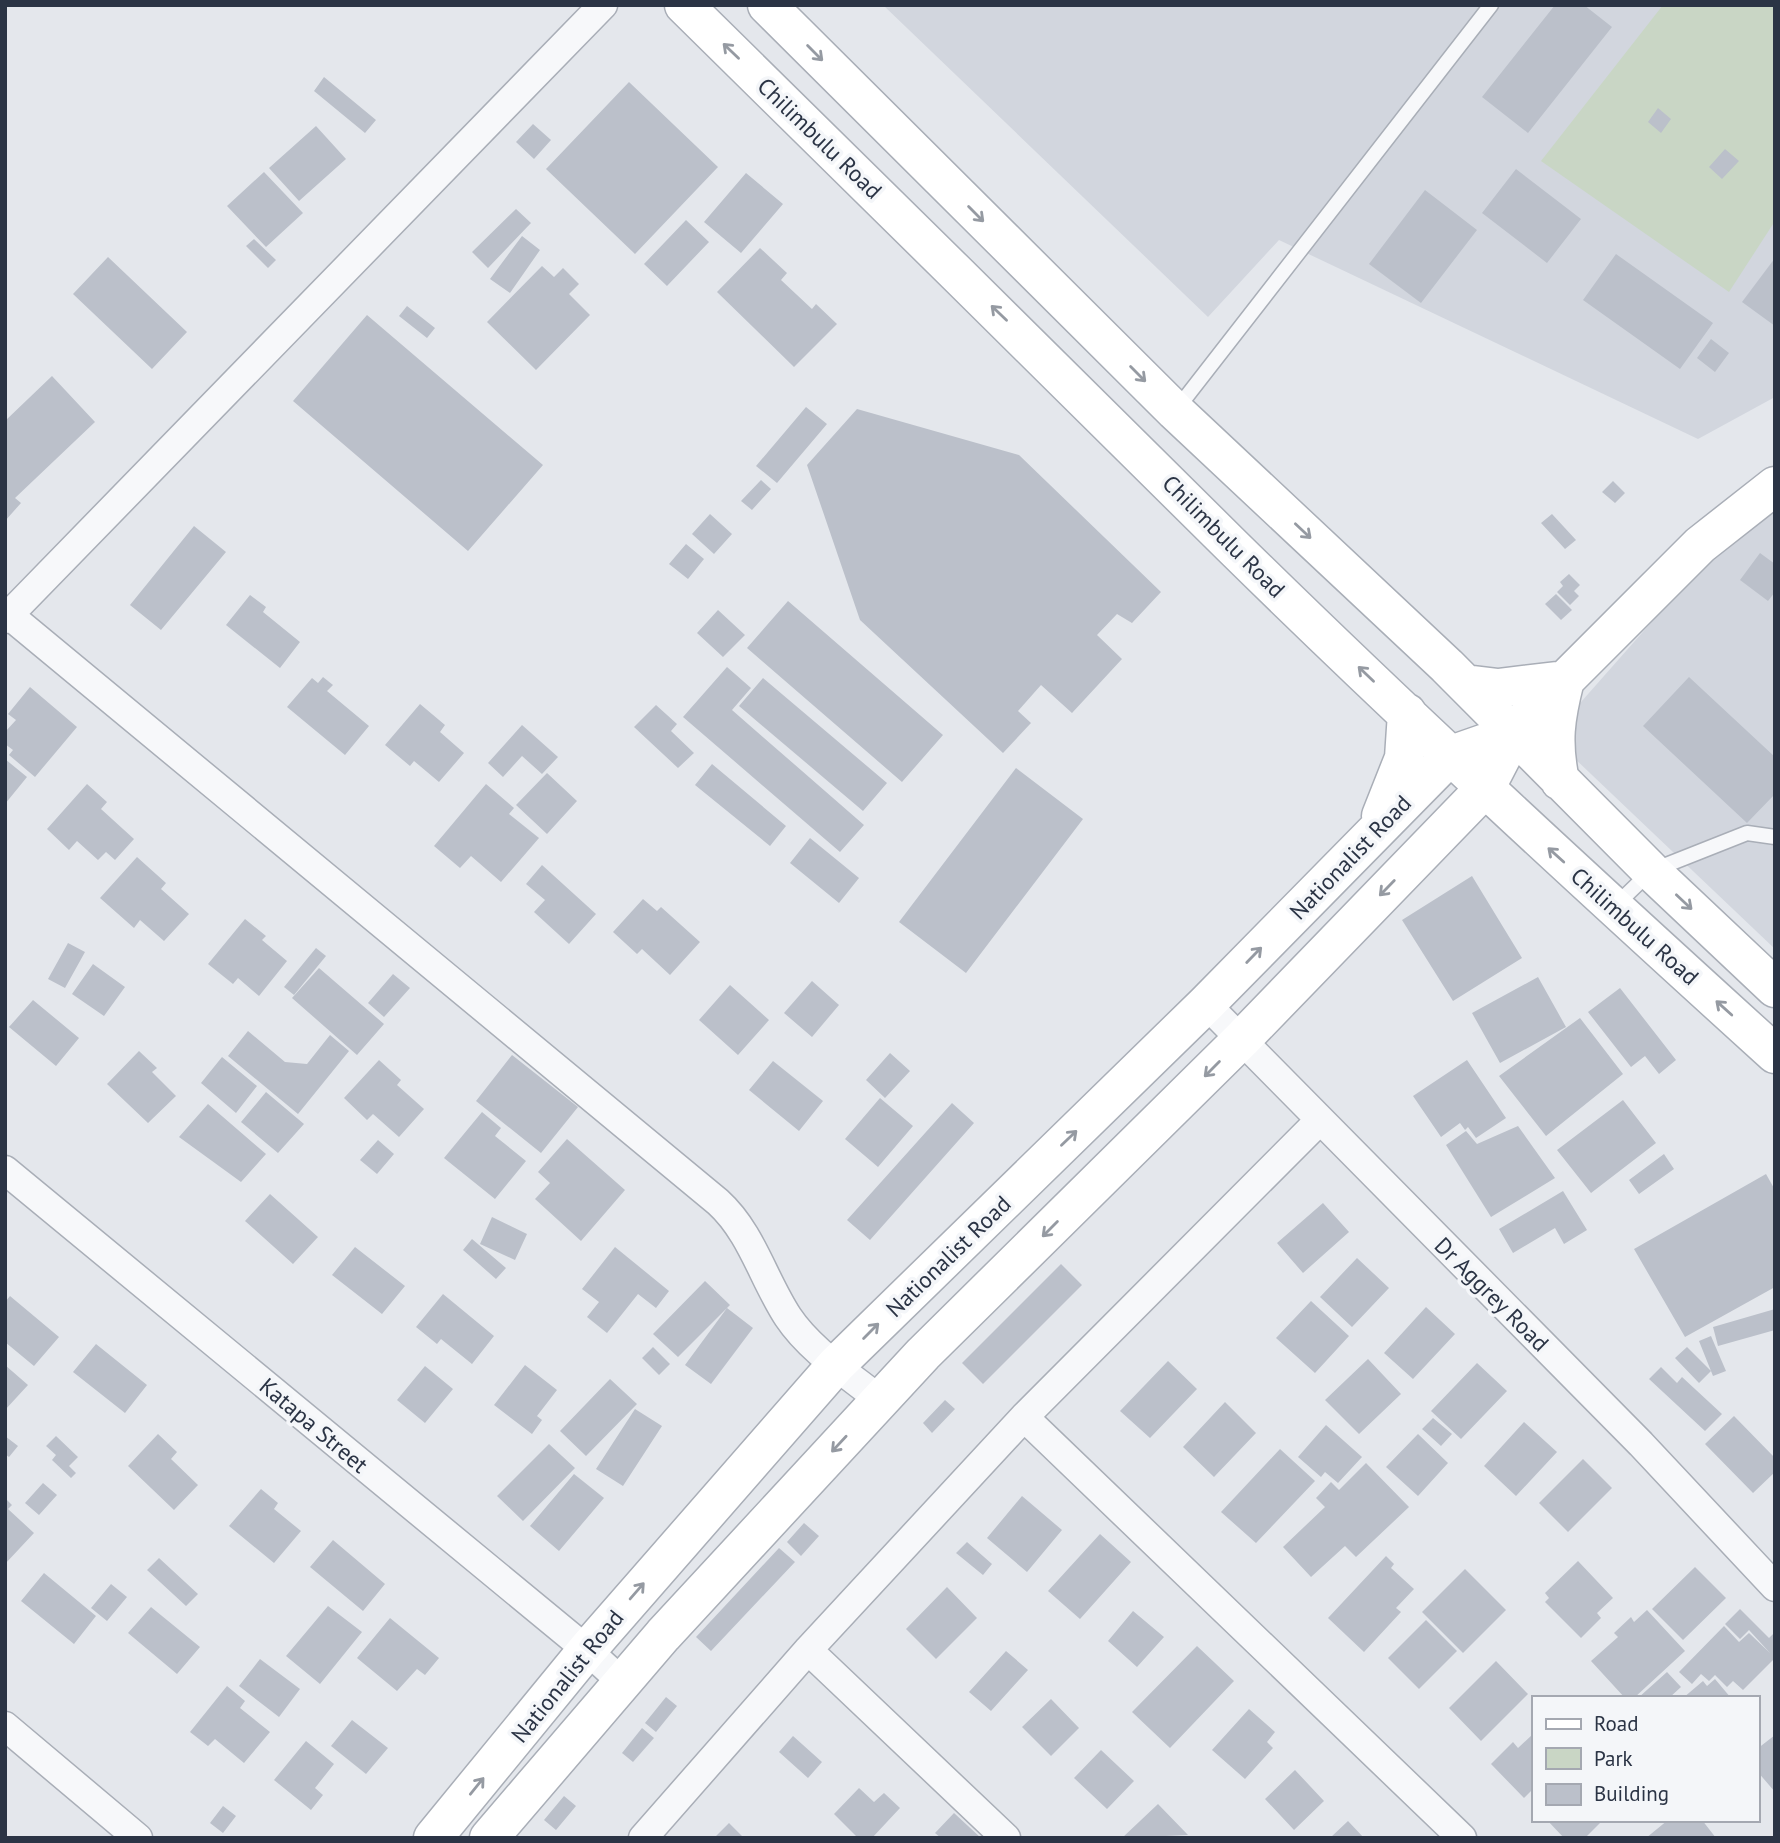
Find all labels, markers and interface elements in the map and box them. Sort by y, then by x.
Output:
one-way arrow [723,43,740,60]
one-way arrow [806,45,823,62]
street label: Chilimbulu Road [752,71,888,205]
one-way arrow [968,205,985,222]
one-way arrow [991,305,1008,322]
one-way arrow [1129,365,1146,382]
street label: Chilimbulu Road [1156,468,1292,604]
one-way arrow [1294,522,1311,539]
one-way arrow [1358,665,1375,682]
street label: Nationalist Road [1283,789,1417,925]
one-way arrow [1548,846,1565,863]
street label: Chilimbulu Road [1565,861,1705,991]
one-way arrow [1379,880,1396,897]
one-way arrow [1675,893,1692,910]
one-way arrow [1246,947,1263,964]
one-way arrow [1715,1000,1733,1016]
one-way arrow [1204,1061,1221,1078]
one-way arrow [1060,1129,1077,1146]
street label: Nationalist Road [880,1189,1016,1323]
one-way arrow [1041,1221,1058,1238]
street label: Dr Aggrey Road [1429,1231,1555,1357]
one-way arrow [863,1322,880,1339]
street label: Katapa Street [254,1371,374,1479]
one-way arrow [831,1435,848,1452]
one-way arrow [629,1582,645,1600]
street label: Nationalist Road [505,1604,629,1748]
legend [1532,1696,1759,1822]
text: Road [1594,1710,1638,1737]
text: Park [1594,1745,1633,1772]
one-way arrow [470,1777,485,1795]
text: Building [1594,1780,1669,1807]

